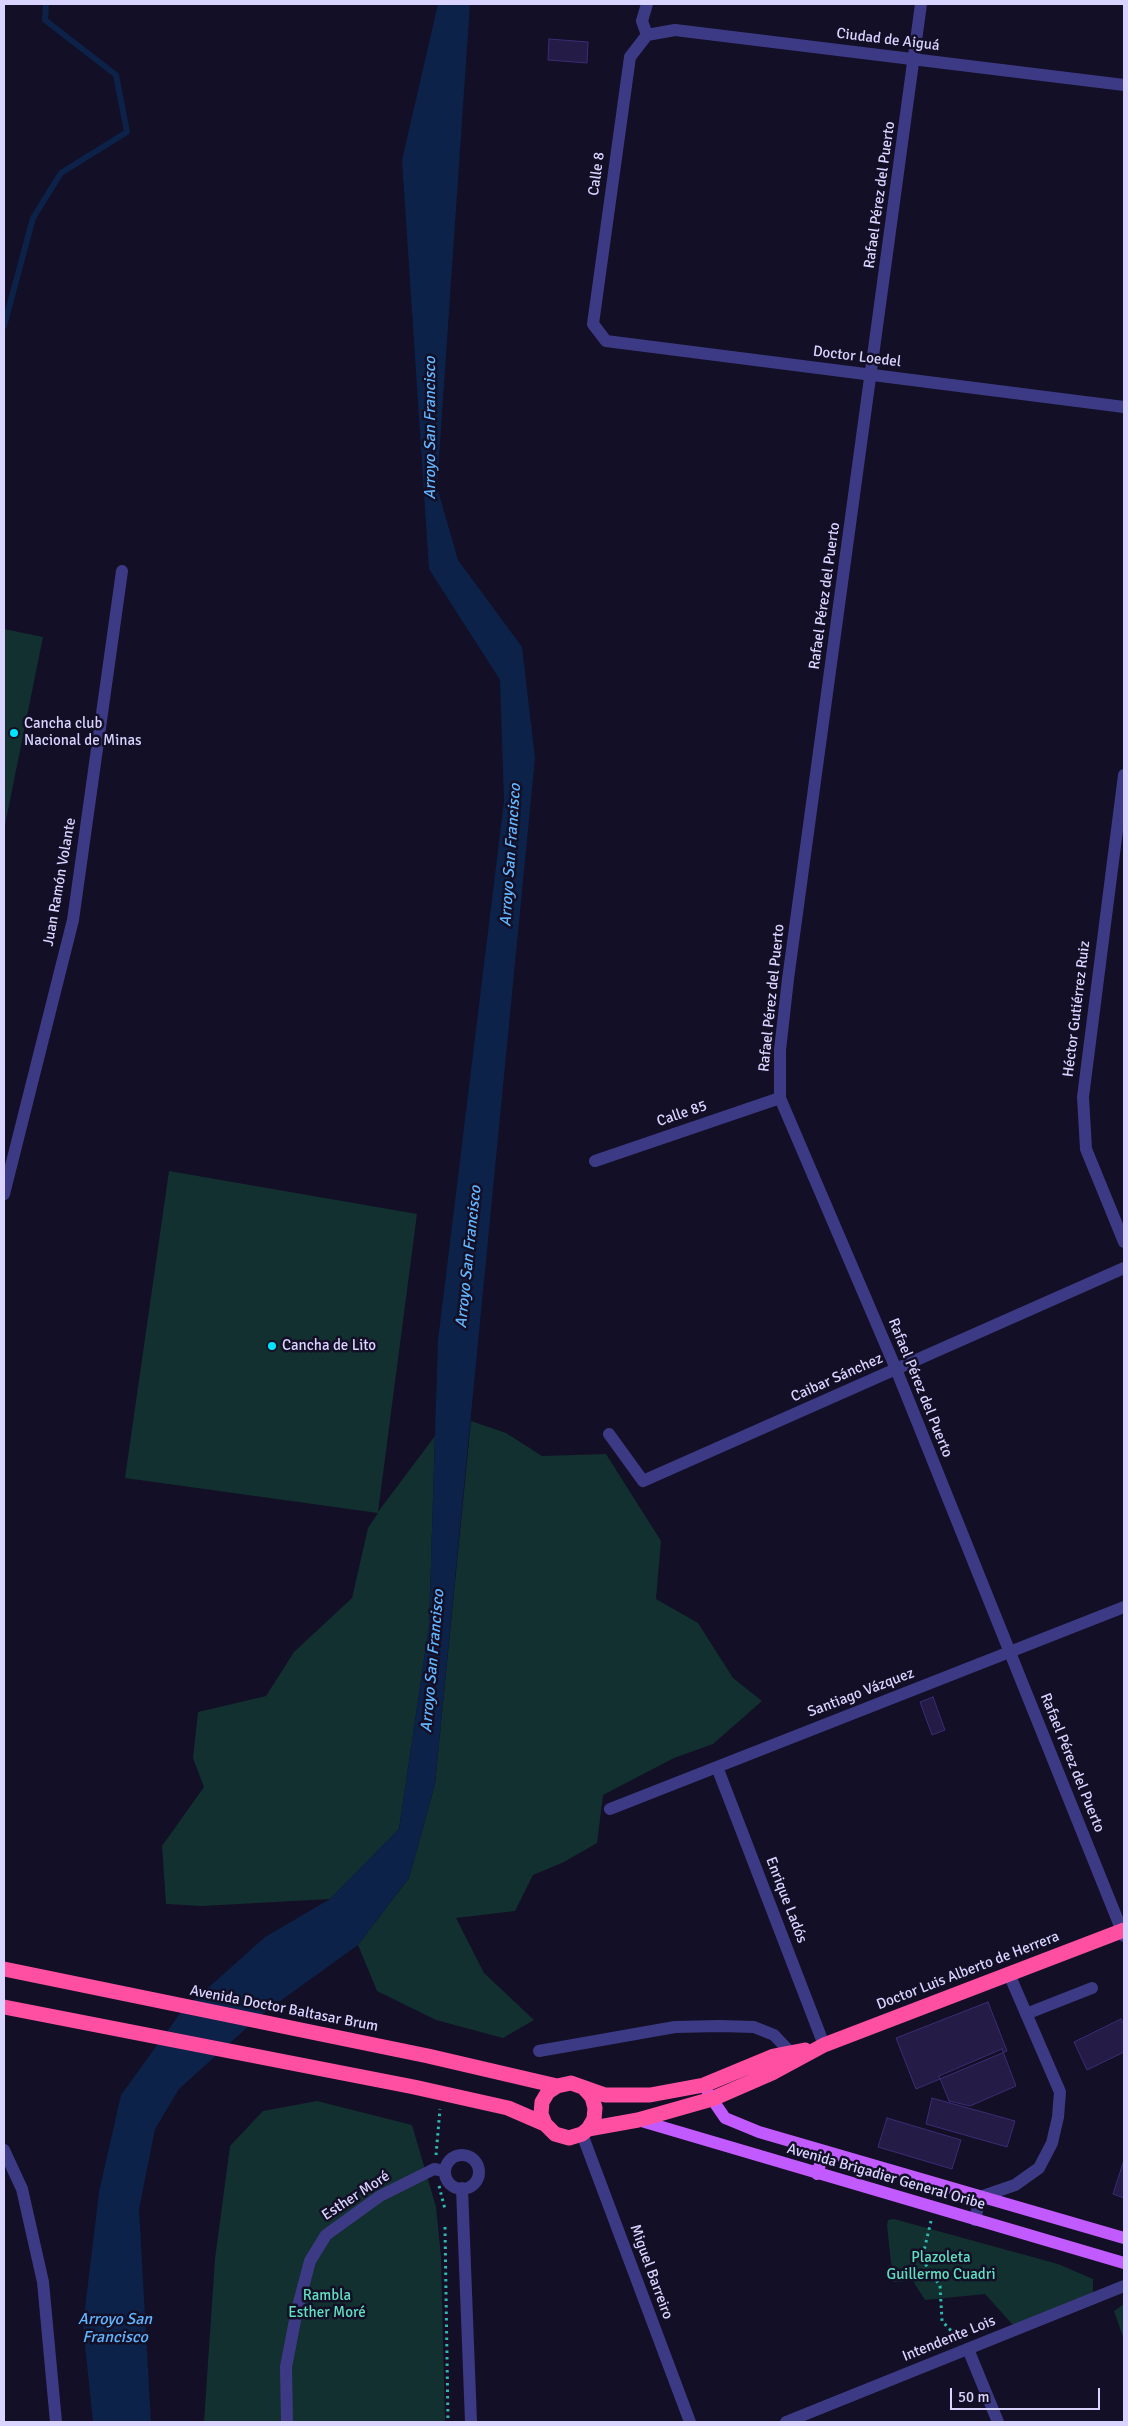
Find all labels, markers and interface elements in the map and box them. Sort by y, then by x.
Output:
street label: Ciudad de Aiguá [835,25,941,55]
street label: Rafael Pérez del Puerto [861,120,899,270]
street label: Calle 8 [585,151,609,197]
street label: Doctor Loedel [812,343,902,371]
water label: Arroyo San Francisco [421,356,441,500]
street label: Rafael Pérez del Puerto [806,521,844,671]
place label: Cancha club Nacional de Minas [24,715,142,750]
marker: Cancha club Nacional de Minas [8,727,20,739]
water label: Arroyo San Francisco [496,783,526,927]
street label: Juan Ramón Volante [40,816,80,948]
street label: Rafael Pérez del Puerto [755,923,789,1073]
street label: Héctor Gutiérrez Ruiz [1060,940,1094,1078]
street label: Calle 85 [654,1097,710,1131]
water label: Arroyo San Francisco [452,1185,486,1329]
street label: Rafael Pérez del Puerto [884,1316,956,1460]
place label: Cancha de Lito [282,1337,376,1355]
marker: Cancha de Lito [266,1340,278,1352]
street label: Caibar Sánchez [788,1350,886,1406]
water label: Arroyo San Francisco [417,1589,449,1733]
street label: Santiago Vázquez [805,1664,917,1722]
street label: Rafael Pérez del Puerto [1036,1691,1108,1835]
street label: Enrique Ladós [761,1854,811,1946]
street label: Doctor Luis Alberto de Herrera [874,1928,1062,2014]
street label: Avenida Doctor Baltasar Brum [188,1982,380,2036]
street label: Avenida Brigadier General Oribe [785,2140,987,2214]
street label: Esther Moré [319,2167,393,2225]
street label: Miguel Barreiro [626,2222,676,2322]
park label: Plazoleta Guillermo Cuadri [887,2249,995,2284]
park label: Rambla Esther Moré [288,2287,366,2322]
water label: Arroyo San Francisco [78,2310,152,2348]
street label: Intendente Lois [900,2312,998,2366]
scale bar [953,2378,1103,2410]
text: 50 m [958,2388,989,2406]

